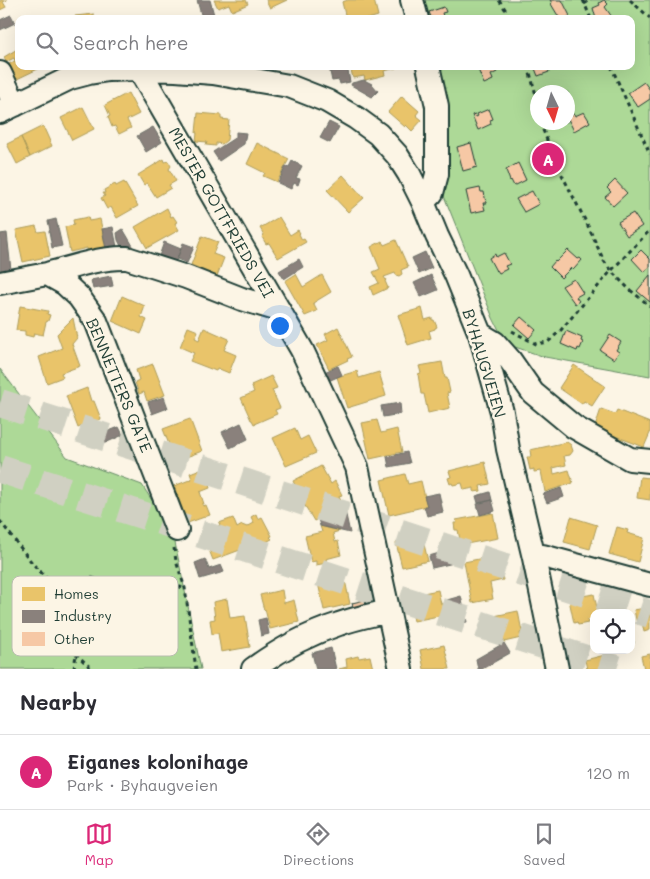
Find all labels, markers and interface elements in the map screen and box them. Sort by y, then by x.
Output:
search box [15,15,635,70]
icon: search [33,29,61,57]
text: Search here [73,30,189,55]
north arrow [530,85,575,130]
street label: MESTER GOTTFRIEDS VEI [164,123,280,301]
pin: A [532,140,564,178]
street label: BYHAUGVEIEN [458,306,512,420]
your location [267,313,293,339]
street label: BENNETTERS GATE [82,314,158,456]
legend [12,576,178,656]
text: Homes [54,584,99,603]
text: Industry [54,606,112,625]
map controls [590,609,635,654]
button: locate [590,609,635,654]
text: Other [54,629,95,648]
text: Nearby [20,688,97,715]
text: Eiganes kolonihage [67,749,248,774]
text: A [30,762,42,783]
text: 120 m [586,762,630,783]
text: Park · Byhaugveien [67,774,218,795]
tab: Map [85,820,113,869]
tab: Directions [283,820,354,869]
tab: Saved [524,820,565,869]

